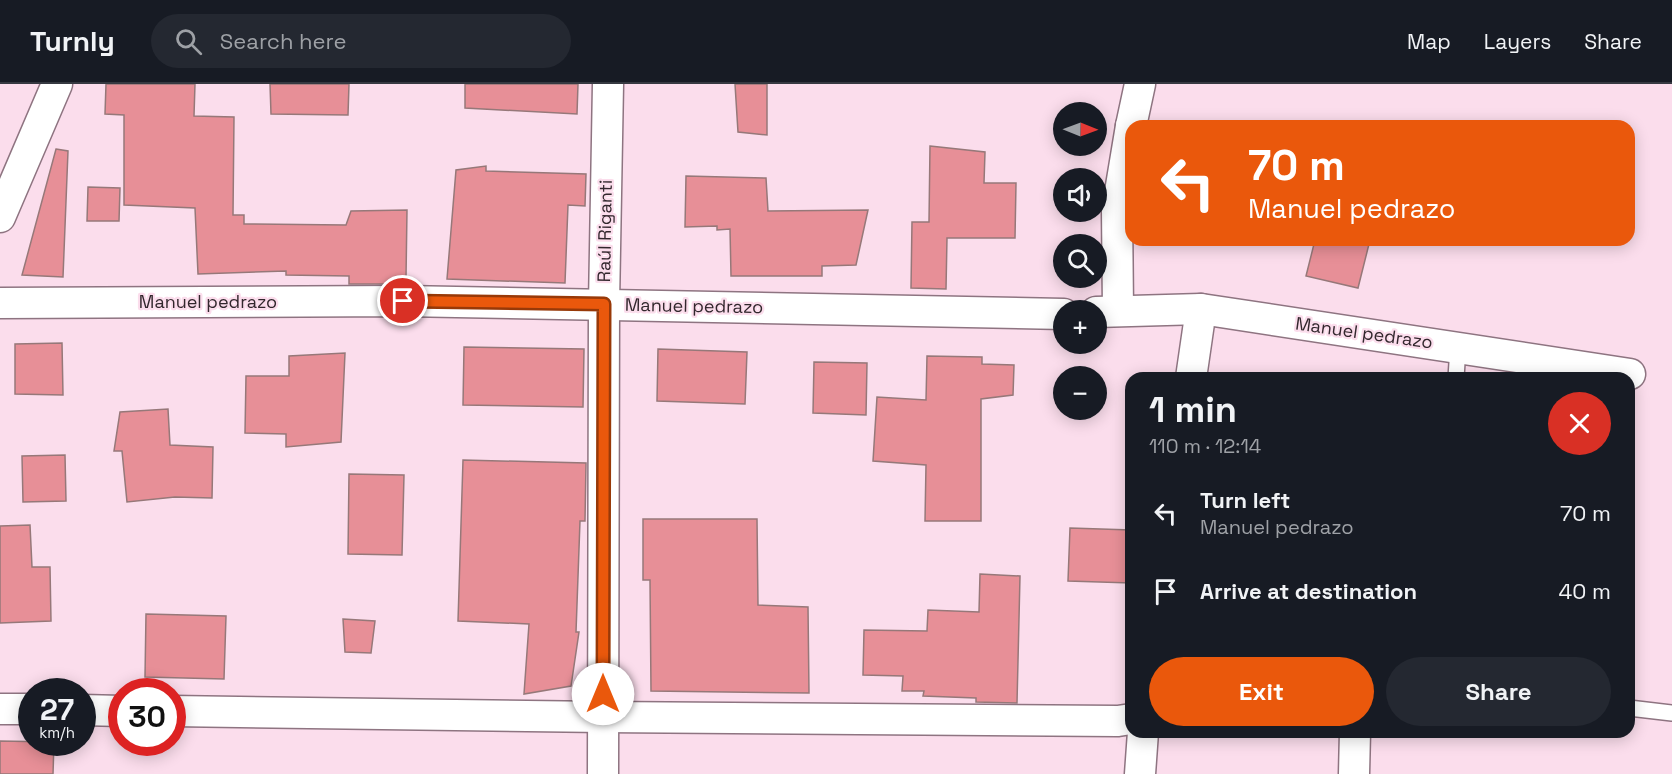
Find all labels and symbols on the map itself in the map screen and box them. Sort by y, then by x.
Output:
north arrow [1053,102,1107,156]
street label: Raúl Riganti [592,179,617,283]
pin [377,275,428,326]
street label: Manuel pedrazo [139,290,277,313]
street label: Manuel pedrazo [625,293,763,318]
street label: Manuel pedrazo [1294,311,1434,354]
position arrow [571,662,635,726]
speed limit sign: 30 [108,678,186,756]

